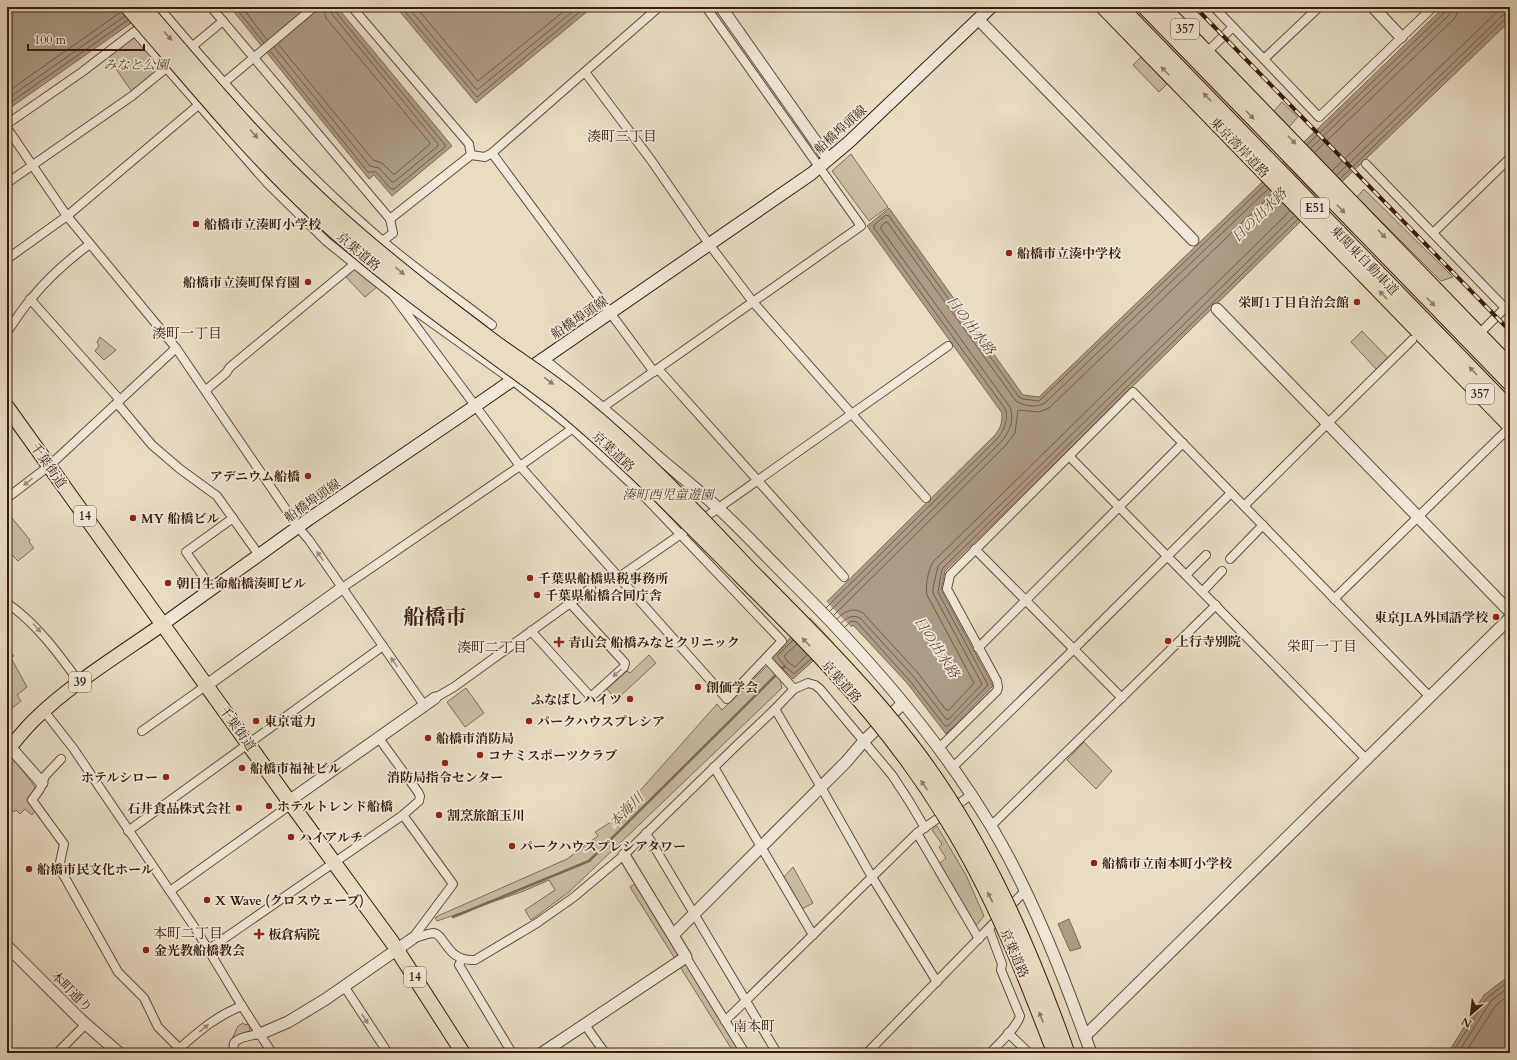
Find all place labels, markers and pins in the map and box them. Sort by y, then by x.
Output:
place label: 船橋市立湊町小学校 [204,216,322,234]
marker: 船橋市立湊町小学校 [191,219,201,229]
place label: 船橋市立湊中学校 [1017,245,1122,263]
marker: 船橋市立湊中学校 [1004,248,1014,258]
place label: 船橋市立湊町保育園 [183,274,300,292]
marker: 船橋市立湊町保育園 [303,277,313,287]
place label: 栄町1丁目自治会館 [1238,294,1349,312]
marker: 栄町1丁目自治会館 [1352,297,1362,307]
place label: アデニウム船橋 [210,468,300,486]
marker: アデニウム船橋 [303,471,313,481]
place label: MY 船橋ビル [141,510,219,528]
marker: MY 船橋ビル [128,513,138,523]
place label: 千葉県船橋県税事務所 [538,570,668,588]
marker: 千葉県船橋県税事務所 [525,573,535,583]
place label: 朝日生命船橋湊町ビル [176,575,306,593]
marker: 朝日生命船橋湊町ビル [163,578,173,588]
place label: 千葉県船橋合同庁舎 [545,587,662,605]
marker: 千葉県船橋合同庁舎 [532,590,542,600]
place label: 東京JLA外国語学校 [1374,609,1489,627]
marker: 東京JLA外国語学校 [1491,612,1501,622]
place label: 上行寺別院 [1176,633,1241,651]
place label: 青山会 船橋みなとクリニック [568,634,740,652]
marker: 青山会 船橋みなとクリニック [553,636,565,648]
marker: 上行寺別院 [1163,636,1173,646]
place label: 創価学会 [706,679,758,697]
marker: 創価学会 [693,682,703,692]
place label: ふなばしハイツ [531,691,622,709]
marker: ふなばしハイツ [625,694,635,704]
place label: 東京電力 [264,713,316,731]
place label: パークハウスプレシア [537,713,665,731]
marker: 東京電力 [251,716,261,726]
marker: パークハウスプレシア [524,716,534,726]
place label: 船橋市消防局 [436,730,514,748]
marker: 船橋市消防局 [423,733,433,743]
place label: コナミスポーツクラブ [488,747,617,765]
marker: コナミスポーツクラブ [475,750,485,760]
marker: 消防局指令センター [440,758,450,768]
place label: 船橋市福祉ビル [250,760,341,778]
marker: 船橋市福祉ビル [237,763,247,773]
place label: ホテルシロー [81,769,158,787]
place label: 消防局指令センター [387,769,503,787]
marker: ホテルシロー [161,772,171,782]
place label: ホテルトレンド船橋 [277,798,393,816]
place label: 石井食品株式会社 [127,800,231,818]
marker: ホテルトレンド船橋 [264,801,274,811]
marker: 石井食品株式会社 [234,803,244,813]
place label: 割烹旅館玉川 [447,807,525,825]
marker: 割烹旅館玉川 [434,810,444,820]
place label: ハイアルチ [299,829,363,847]
marker: ハイアルチ [286,832,296,842]
place label: パークハウスプレシアタワー [520,838,686,856]
marker: パークハウスプレシアタワー [507,841,517,851]
place label: 船橋市立南本町小学校 [1102,855,1233,873]
marker: 船橋市立南本町小学校 [1089,858,1099,868]
place label: 船橋市民文化ホール [37,861,154,879]
marker: 船橋市民文化ホール [24,864,34,874]
place label: X Wave (クロスウェーブ) [215,892,364,910]
marker: X Wave (クロスウェーブ) [202,895,212,905]
place label: 板倉病院 [268,926,320,944]
marker: 板倉病院 [253,928,265,940]
place label: 金光教船橋教会 [154,942,245,960]
marker: 金光教船橋教会 [141,945,151,955]

